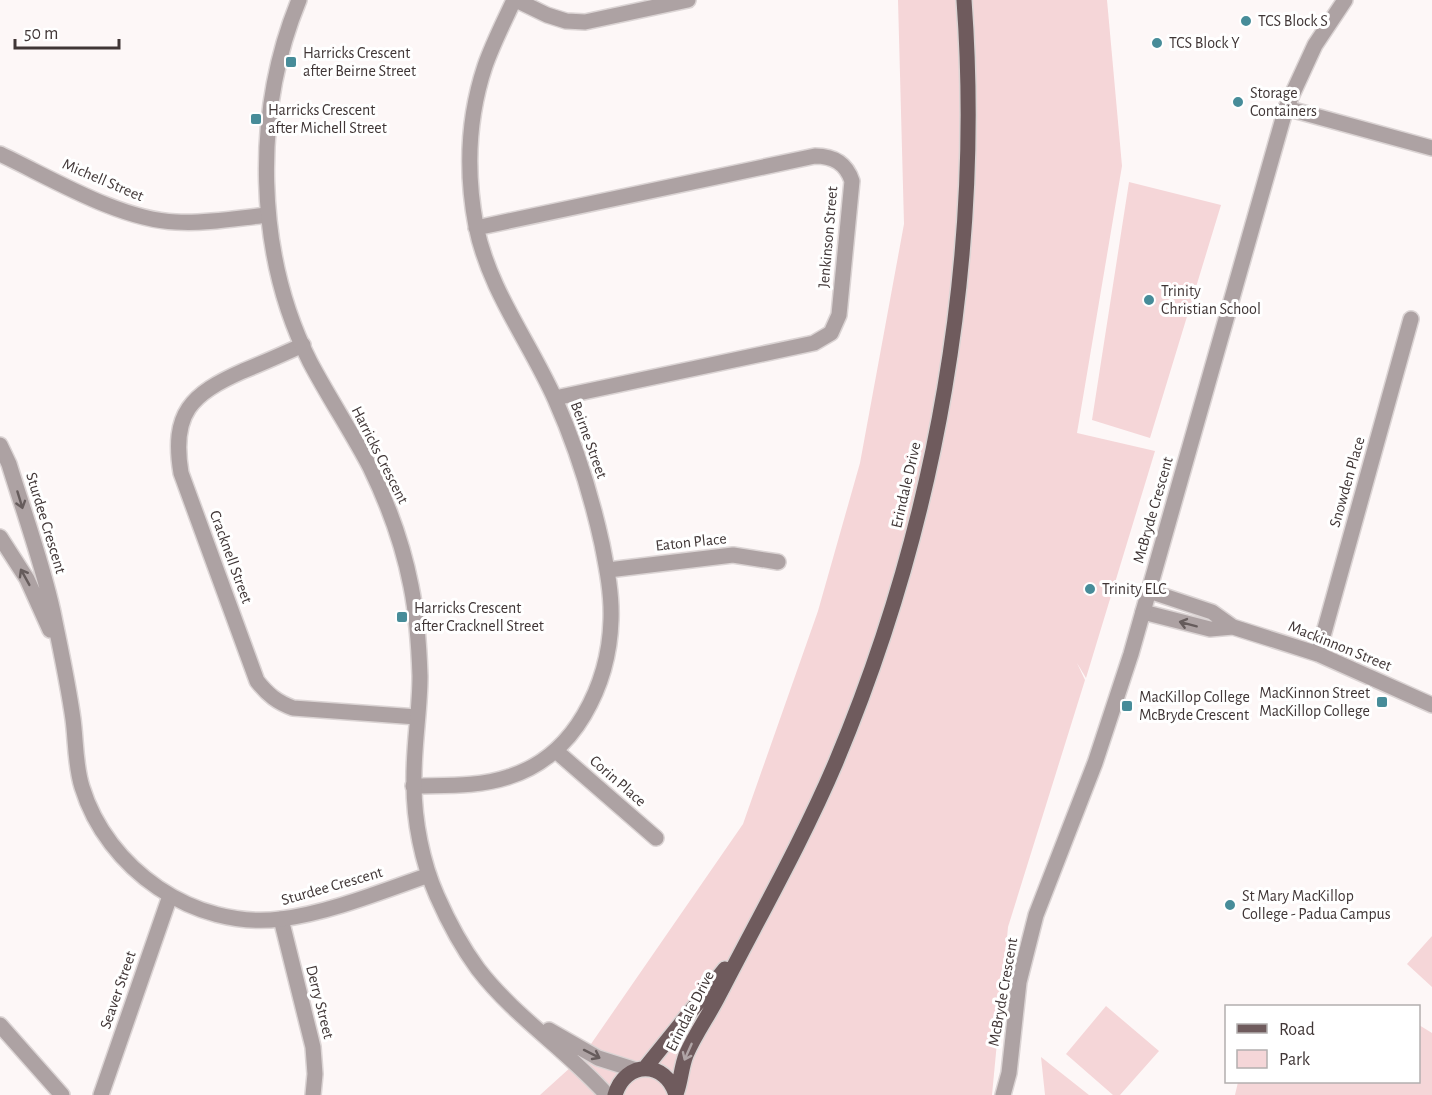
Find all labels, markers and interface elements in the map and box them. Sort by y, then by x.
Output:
scale bar [15,12,118,50]
place label: TCS Block S [1258,13,1328,29]
marker: TCS Block S [1239,14,1253,28]
text: 50 m [24,25,58,43]
place label: TCS Block Y [1169,35,1240,51]
marker: TCS Block Y [1150,36,1164,50]
place label: Harricks Crescent after Beirne Street [303,45,416,79]
marker: Harricks Crescent after Beirne Street [284,55,298,69]
place label: Storage Containers [1250,85,1317,119]
marker: Storage Containers [1231,95,1245,109]
place label: Harricks Crescent after Michell Street [268,102,387,136]
marker: Harricks Crescent after Michell Street [249,112,263,126]
street label: Michell Street [60,156,146,204]
street label: Jenkinson Street [816,186,840,288]
place label: Trinity Christian School [1161,283,1261,317]
marker: Trinity Christian School [1142,293,1156,307]
street label: Beirne Street [568,399,610,481]
street label: Harricks Crescent [348,404,412,506]
street label: Snowden Place [1326,435,1368,529]
street label: Erindale Drive [888,440,924,530]
street label: McBryde Crescent [1130,455,1177,565]
street label: Sturdee Crescent [23,471,69,575]
one-way arrow [15,490,26,509]
street label: Cracknell Street [207,508,255,606]
street label: Eaton Place [655,530,727,554]
one-way arrow [19,569,31,586]
place label: Trinity ELC [1102,581,1167,598]
marker: Trinity ELC [1083,582,1097,596]
place label: Harricks Crescent after Cracknell Street [414,600,544,634]
marker: Harricks Crescent after Cracknell Street [395,610,409,624]
one-way arrow [1179,617,1198,629]
street label: Mackinnon Street [1286,618,1394,674]
place label: MacKinnon Street MacKillop College [1259,685,1370,719]
place label: MacKillop College McBryde Crescent [1139,689,1250,724]
marker: MacKinnon Street MacKillop College [1375,695,1389,709]
marker: MacKillop College McBryde Crescent [1120,699,1134,713]
street label: Corin Place [587,752,649,810]
street label: Sturdee Crescent [279,864,385,908]
place label: St Mary MacKillop College - Padua Campus [1242,888,1391,922]
marker: St Mary MacKillop College - Padua Campus [1223,898,1237,912]
street label: McBryde Crescent [986,936,1021,1048]
street label: Seaver Street [97,949,139,1031]
street label: Derry Street [302,963,337,1041]
street label: Erindale Drive [663,968,717,1054]
legend [1225,1005,1420,1083]
text: Road [1279,1021,1315,1039]
one-way arrow [682,1043,693,1061]
one-way arrow [583,1049,601,1060]
text: Park [1279,1051,1311,1069]

